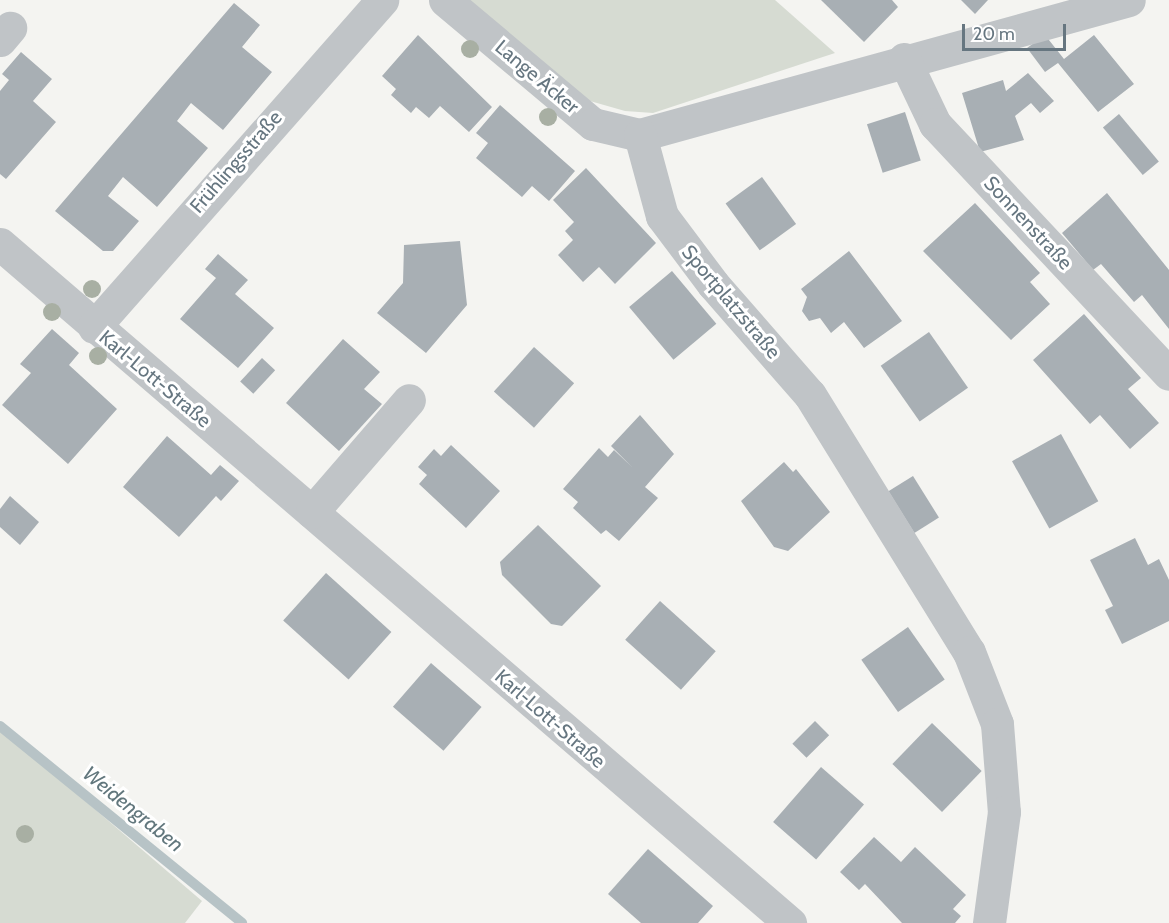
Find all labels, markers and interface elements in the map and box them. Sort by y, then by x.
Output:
scale bar [965,12,1068,50]
text: 20 m [973,23,1015,45]
street label: Lange Äcker [490,35,584,119]
street label: Frühlingsstraße [185,106,287,218]
street label: Sonnenstraße [979,171,1077,275]
street label: Sportplatzstraße [677,240,785,364]
street label: Karl-Lott-Straße [94,325,216,433]
street label: Karl-Lott-Straße [490,665,610,773]
water label: Weidengraben [78,761,188,857]

